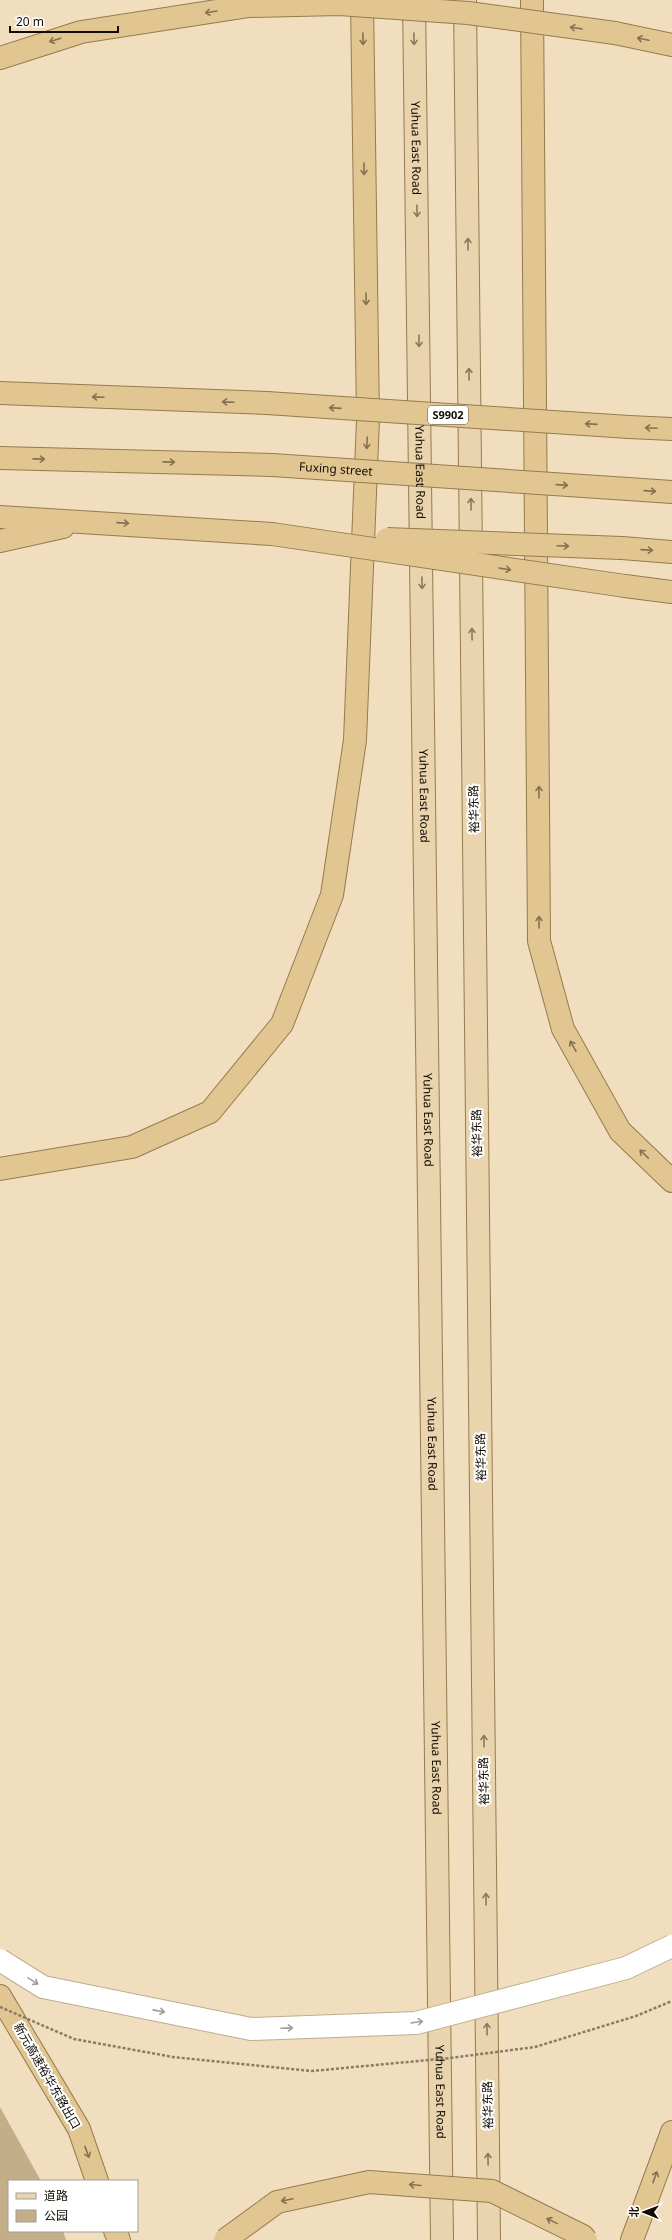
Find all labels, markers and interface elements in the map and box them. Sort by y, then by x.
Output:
scale bar [10,8,118,34]
one-way arrow [204,8,217,16]
text: 20 m [16,13,44,30]
one-way arrow [570,24,583,32]
one-way arrow [359,32,366,45]
one-way arrow [410,32,418,45]
one-way arrow [637,35,650,43]
one-way arrow [49,37,62,44]
street label: Yuhua East Road [407,101,425,195]
one-way arrow [361,162,368,175]
one-way arrow [413,204,421,217]
one-way arrow [464,238,472,251]
one-way arrow [362,292,370,305]
one-way arrow [415,334,423,347]
one-way arrow [465,368,473,381]
one-way arrow [92,393,105,400]
one-way arrow [222,398,235,405]
one-way arrow [329,404,342,411]
road number: S9902 [428,406,468,424]
one-way arrow [585,421,598,428]
one-way arrow [645,424,658,431]
street label: Yuhua East Road [411,425,429,519]
one-way arrow [363,436,371,449]
one-way arrow [32,455,45,463]
street label: Fuxing street [299,458,374,480]
one-way arrow [162,459,175,466]
one-way arrow [555,481,568,488]
one-way arrow [643,487,656,494]
one-way arrow [467,498,474,511]
one-way arrow [116,520,129,527]
one-way arrow [556,542,569,549]
one-way arrow [640,546,653,554]
one-way arrow [498,565,511,573]
one-way arrow [418,576,426,589]
one-way arrow [468,628,476,641]
street label: Yuhua East Road [415,749,434,843]
street label: 裕华东路 [465,785,482,833]
one-way arrow [535,786,543,799]
one-way arrow [535,916,543,929]
one-way arrow [569,1040,577,1052]
street label: Yuhua East Road [419,1073,438,1167]
street label: 裕华东路 [468,1109,485,1157]
one-way arrow [639,1149,649,1159]
street label: Yuhua East Road [423,1397,442,1491]
street label: 裕华东路 [472,1433,489,1481]
street label: Yuhua East Road [428,1721,446,1815]
one-way arrow [480,1735,488,1748]
street label: 裕华东路 [475,1757,492,1805]
one-way arrow [482,1893,490,1906]
one-way arrow [27,1977,38,1985]
one-way arrow [152,2007,165,2015]
one-way arrow [410,2018,423,2026]
street label: 新元高速裕华东路出口 [10,2020,85,2132]
one-way arrow [483,2023,491,2036]
one-way arrow [280,2024,293,2032]
street label: Yuhua East Road [432,2045,450,2139]
street label: 裕华东路 [479,2081,496,2129]
one-way arrow [84,2145,91,2158]
one-way arrow [484,2153,492,2166]
one-way arrow [652,2172,660,2184]
legend [8,2180,138,2232]
one-way arrow [409,2182,422,2189]
text: 道路 [44,2187,68,2204]
north arrow [624,2192,664,2232]
one-way arrow [281,2196,294,2204]
text: 北 [626,2206,641,2217]
text: 公园 [44,2207,68,2224]
one-way arrow [546,2217,558,2224]

